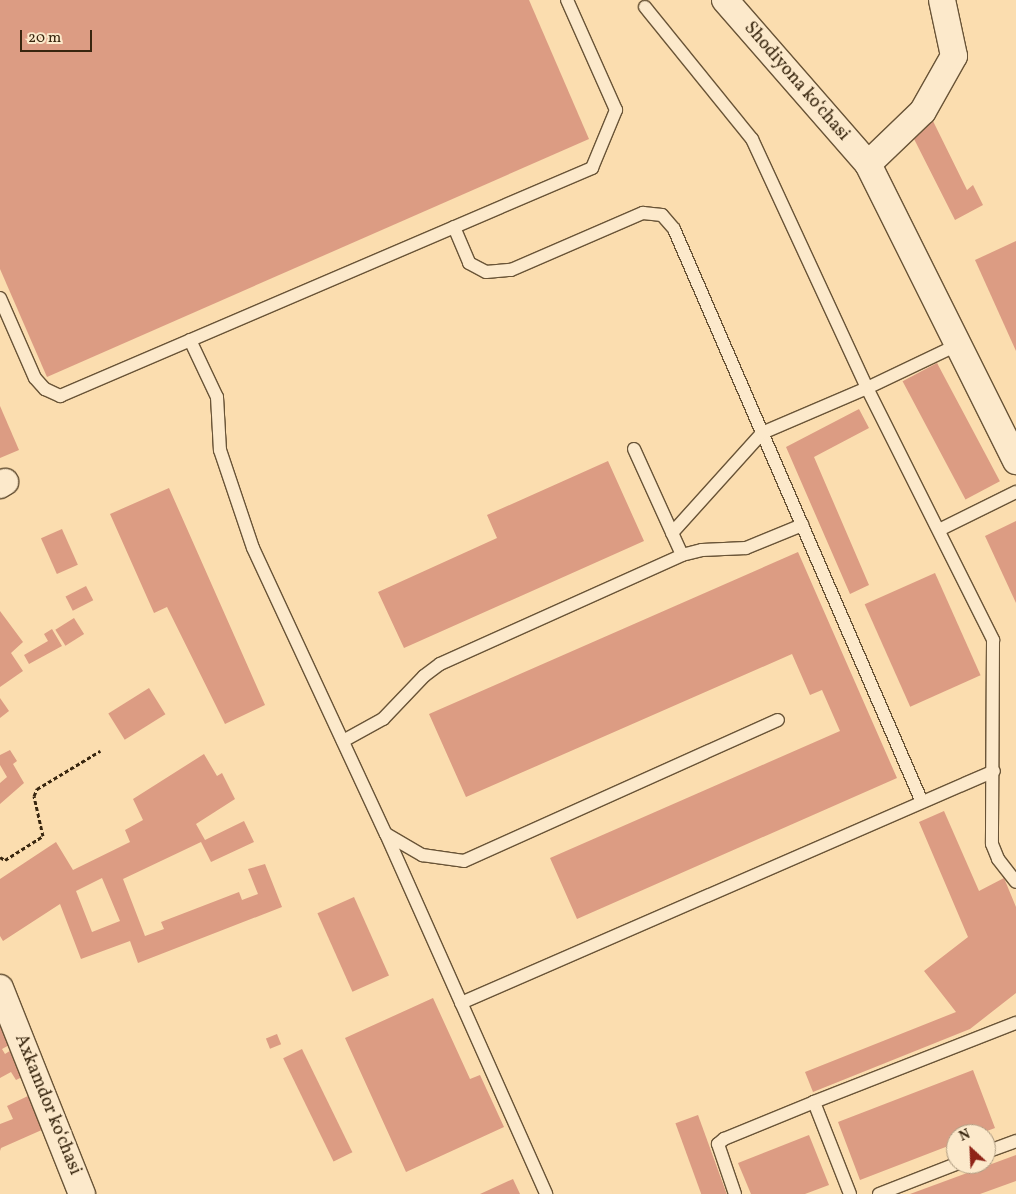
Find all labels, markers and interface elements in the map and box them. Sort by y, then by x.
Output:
street label: Shodiyona koʻchasi [738,18,854,146]
scale bar [22,20,95,52]
text: 20 m [28,28,61,49]
street label: Axkamdor koʻchasi [9,1031,85,1179]
north arrow [946,1124,996,1174]
text: N [956,1125,973,1147]

